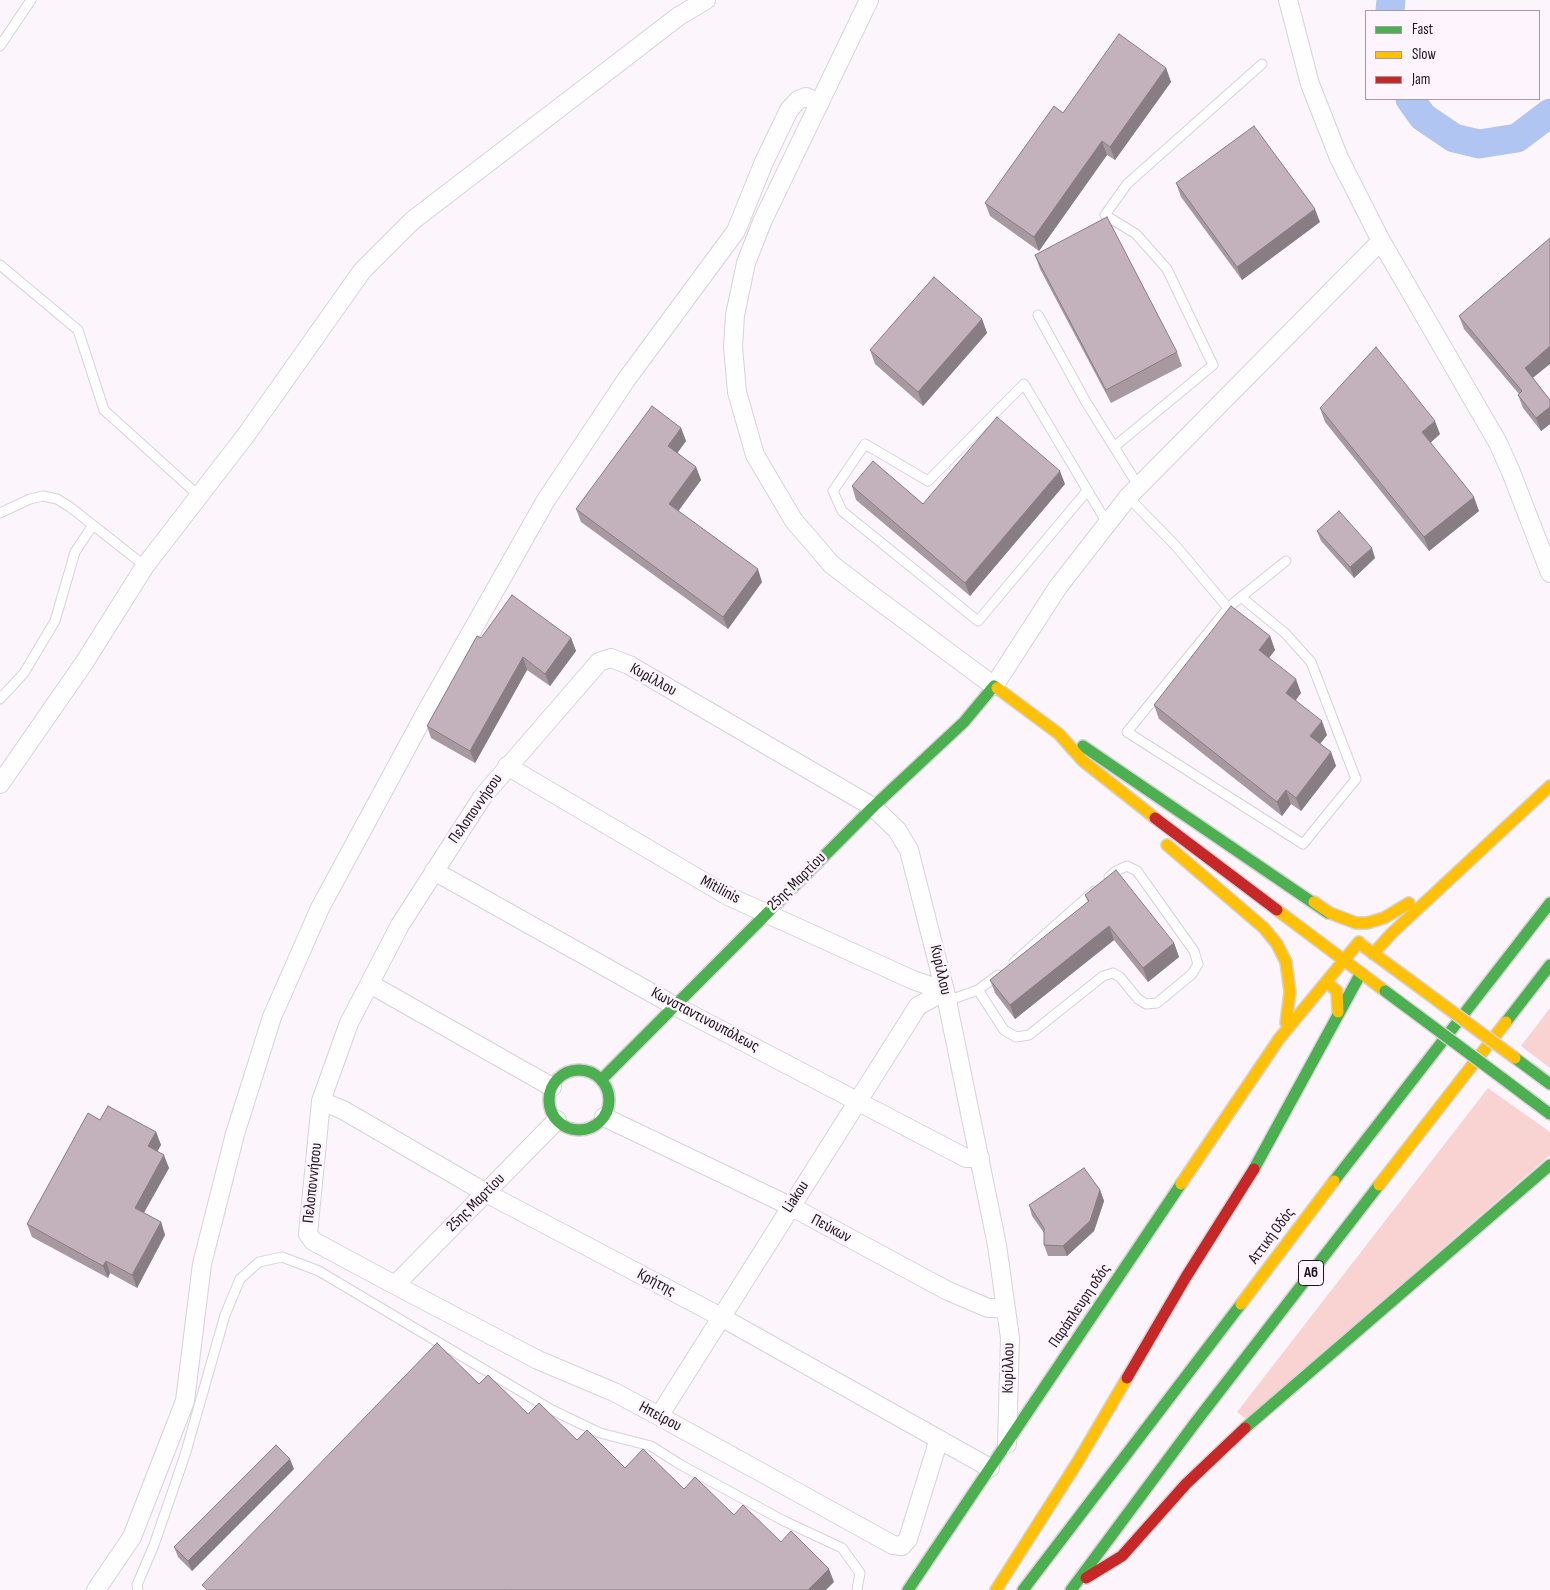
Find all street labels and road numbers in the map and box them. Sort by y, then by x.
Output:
street label: Κυρίλλου [626,659,680,701]
street label: Πελοποννήσου [445,770,507,848]
street label: 25ης Μαρτίου [764,849,830,915]
street label: Mitilinis [697,872,743,908]
street label: Κυρίλλου [925,943,955,997]
street label: Κωνσταντινουπόλεως [648,983,762,1057]
street label: Πελοποννήσου [299,1142,327,1224]
street label: 25ης Μαρτίου [443,1170,509,1236]
street label: Liakou [779,1177,813,1217]
street label: Αττική Οδός [1245,1204,1299,1268]
street label: Πεύκων [808,1211,854,1247]
street label: Παράπλευρη οδός [1045,1260,1115,1352]
road number: Α6 [1298,1260,1324,1286]
street label: Κρήτης [634,1265,678,1301]
street label: Κυρίλλου [999,1343,1019,1393]
street label: Ηπείρου [635,1398,685,1436]

